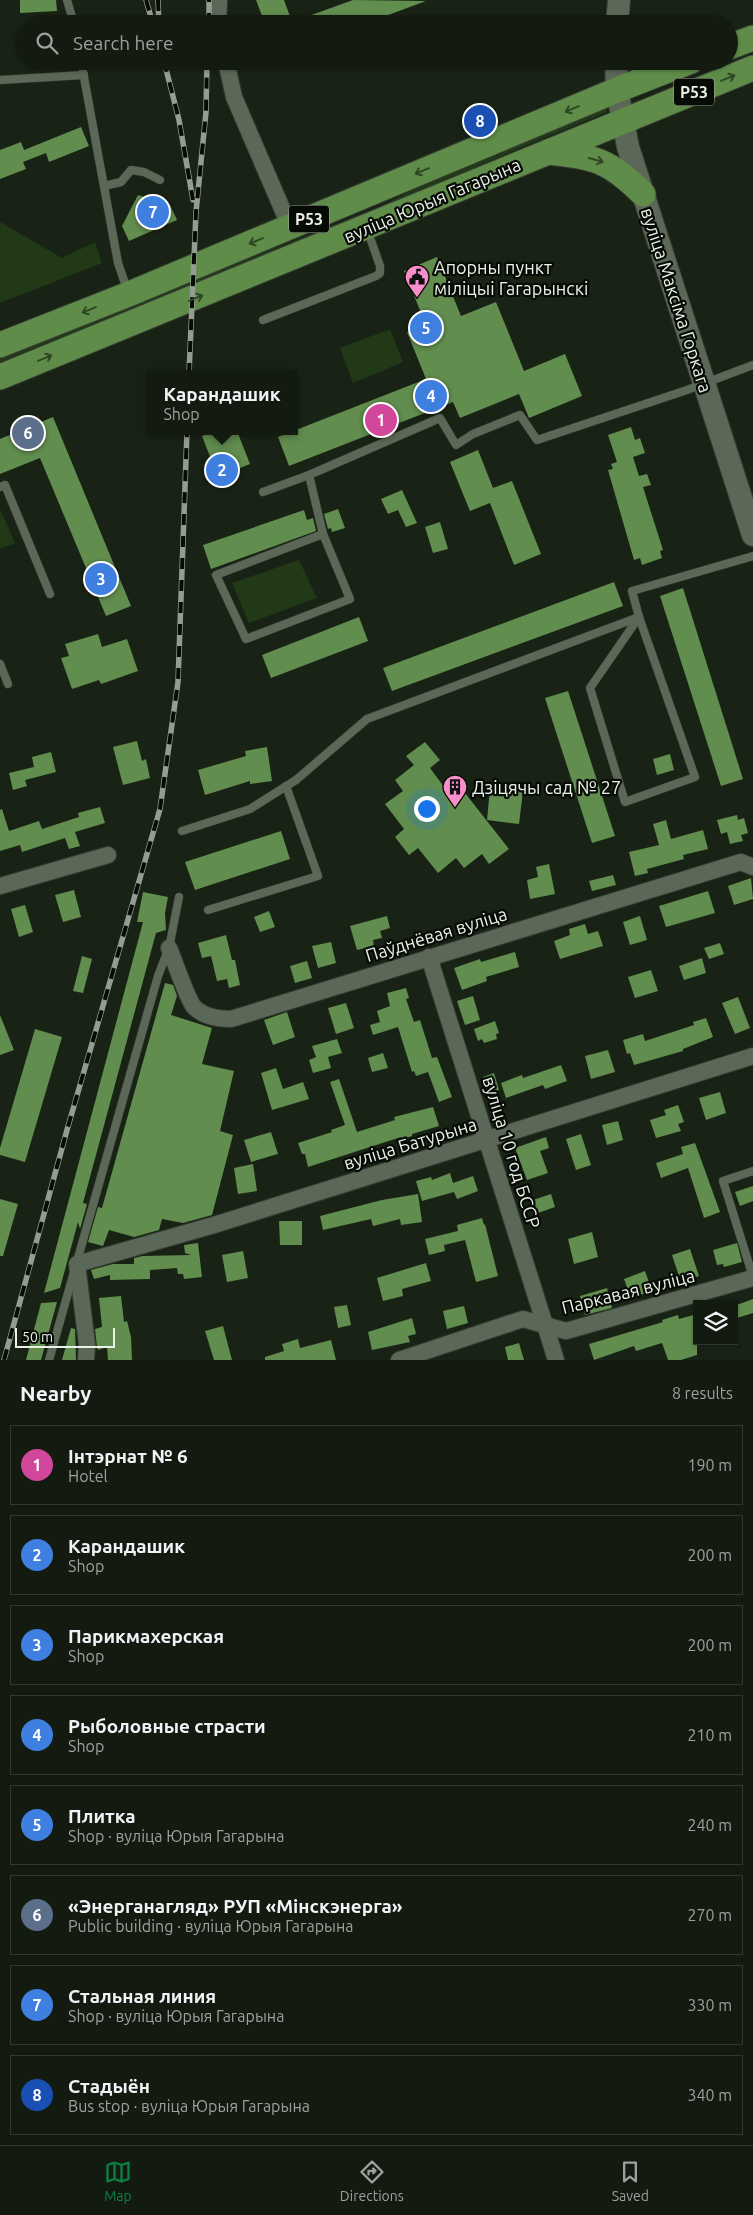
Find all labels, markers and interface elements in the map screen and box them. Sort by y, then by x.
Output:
search box [15,15,738,70]
icon: search [33,29,61,57]
text: Search here [73,32,173,54]
one-way arrow [720,73,736,82]
road number: Р53 [674,78,714,105]
pin: 8 [464,102,496,140]
one-way arrow [565,104,580,114]
street label: вуліца Юрыя Гагарына [341,154,523,246]
one-way arrow [588,156,604,165]
one-way arrow [415,167,430,177]
pin: 7 [137,193,169,231]
road number: Р53 [289,205,329,232]
street label: вуліца Максіма Горкага [638,205,716,395]
one-way arrow [248,237,263,246]
place label: Апорны пункт міліцыі Гагарынскі [434,257,588,298]
public building icon: Апорны пункт міліцыі Гагарынскі [404,264,430,298]
one-way arrow [188,292,203,302]
one-way arrow [82,305,97,315]
pin: 5 [410,309,442,347]
one-way arrow [37,353,52,363]
popup [146,370,298,435]
pin: 4 [415,377,447,415]
text: Карандашик [163,383,281,405]
pin: 1 [365,401,397,439]
text: Shop [163,405,200,423]
pin: 6 [12,414,44,452]
pin: 2 [206,451,238,489]
pin: 3 [85,560,117,598]
building icon: Дзіцячы сад № 27 [442,774,468,808]
place label: Дзіцячы сад № 27 [472,777,621,797]
your location [414,796,440,822]
street label: Паўднёвая вуліца [363,903,509,965]
street label: вуліца 10 год БССР [479,1074,545,1231]
street label: вуліца Батурына [341,1113,479,1173]
street label: Паркавая вуліца [559,1265,697,1317]
map controls [693,1300,738,1345]
button: layers [693,1300,738,1345]
scale bar [15,1325,115,1348]
text: 50 m [22,1329,53,1345]
text: Nearby [20,1381,91,1405]
text: 8 results [672,1384,733,1402]
text: Інтэрнат № 6 [68,1445,188,1467]
text: 1 [32,1456,42,1474]
text: 190 m [687,1456,732,1474]
text: Hotel [68,1467,108,1485]
text: Карандашик [68,1535,185,1557]
text: 2 [32,1546,42,1564]
text: 200 m [687,1546,732,1564]
text: Shop [68,1557,104,1575]
text: Парикмахерская [68,1625,224,1647]
text: 3 [32,1636,42,1654]
text: 200 m [687,1636,732,1654]
text: Shop [68,1647,104,1665]
text: Рыболовные страсти [68,1715,266,1737]
text: 4 [32,1726,42,1744]
text: 210 m [687,1726,732,1744]
text: Shop [68,1737,104,1755]
text: Плитка [68,1805,136,1827]
text: 5 [32,1816,42,1834]
text: 240 m [687,1816,732,1834]
text: Shop · вуліца Юрыя Гагарына [68,1827,284,1845]
text: «Энерганагляд» РУП «Мінскэнерга» [68,1895,403,1917]
text: 6 [32,1906,42,1924]
text: 270 m [687,1906,732,1924]
text: Public building · вуліца Юрыя Гагарына [68,1917,354,1935]
text: Стальная линия [68,1985,216,2007]
text: 7 [32,1996,42,2014]
text: 330 m [687,1996,732,2014]
text: Shop · вуліца Юрыя Гагарына [68,2007,284,2025]
text: Стадыён [68,2075,150,2097]
text: 8 [32,2086,42,2104]
text: 340 m [687,2086,732,2104]
text: Bus stop · вуліца Юрыя Гагарына [68,2097,310,2115]
tab: Map [104,2158,132,2204]
tab: Directions [340,2158,404,2204]
tab: Saved [612,2158,649,2204]

